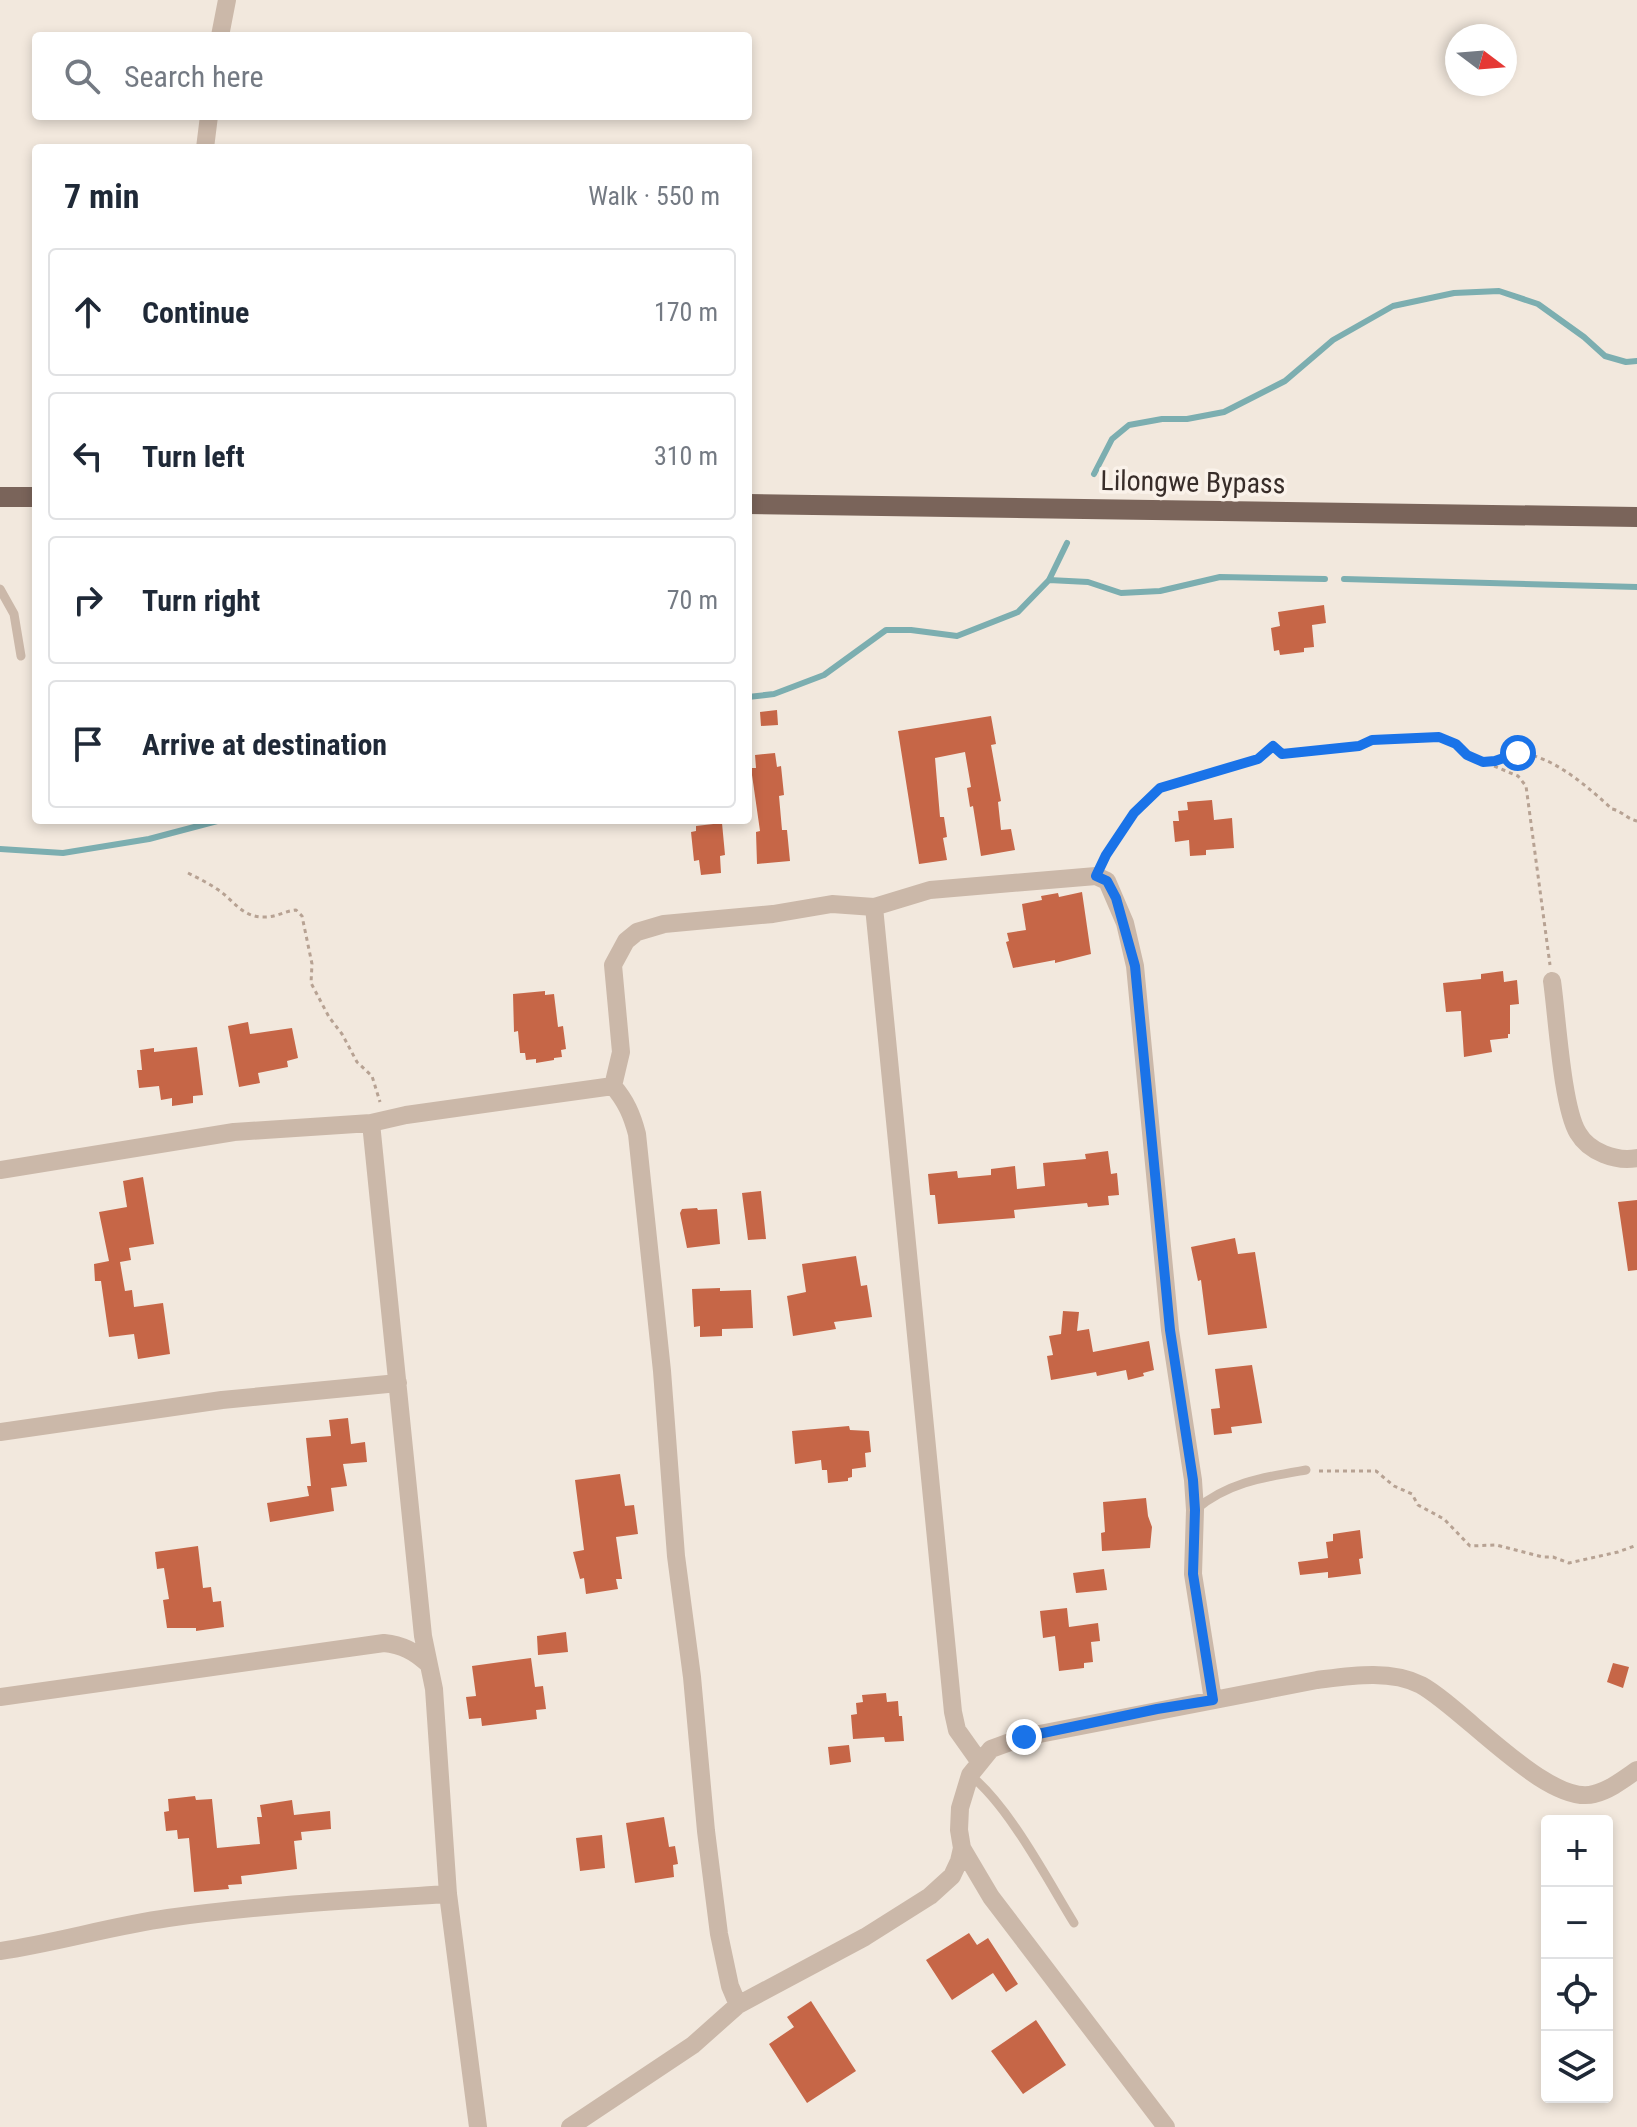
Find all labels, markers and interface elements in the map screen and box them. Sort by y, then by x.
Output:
north arrow [1445,24,1517,96]
search box [32,32,752,120]
icon: search [60,54,104,98]
text: Search here [124,59,264,94]
text: 7 min [64,176,140,216]
text: Walk · 550 m [588,181,720,211]
icon: ahead [66,290,110,334]
text: Continue [142,295,249,330]
text: 170 m [654,297,718,327]
icon: left [66,434,110,478]
text: Turn left [142,439,245,474]
text: 310 m [654,441,718,471]
street label: Lilongwe Bypass [1100,464,1286,500]
icon: right [66,578,110,622]
text: Turn right [142,583,260,618]
text: 70 m [667,585,718,615]
icon: arrive [66,722,110,766]
text: Arrive at destination [142,727,387,762]
route start [1500,735,1536,771]
route end [1006,1719,1042,1755]
map controls [1541,1815,1613,2103]
button: + [1541,1815,1613,1887]
button: − [1541,1887,1613,1959]
button: locate [1541,1959,1613,2031]
button: layers [1541,2031,1613,2103]

